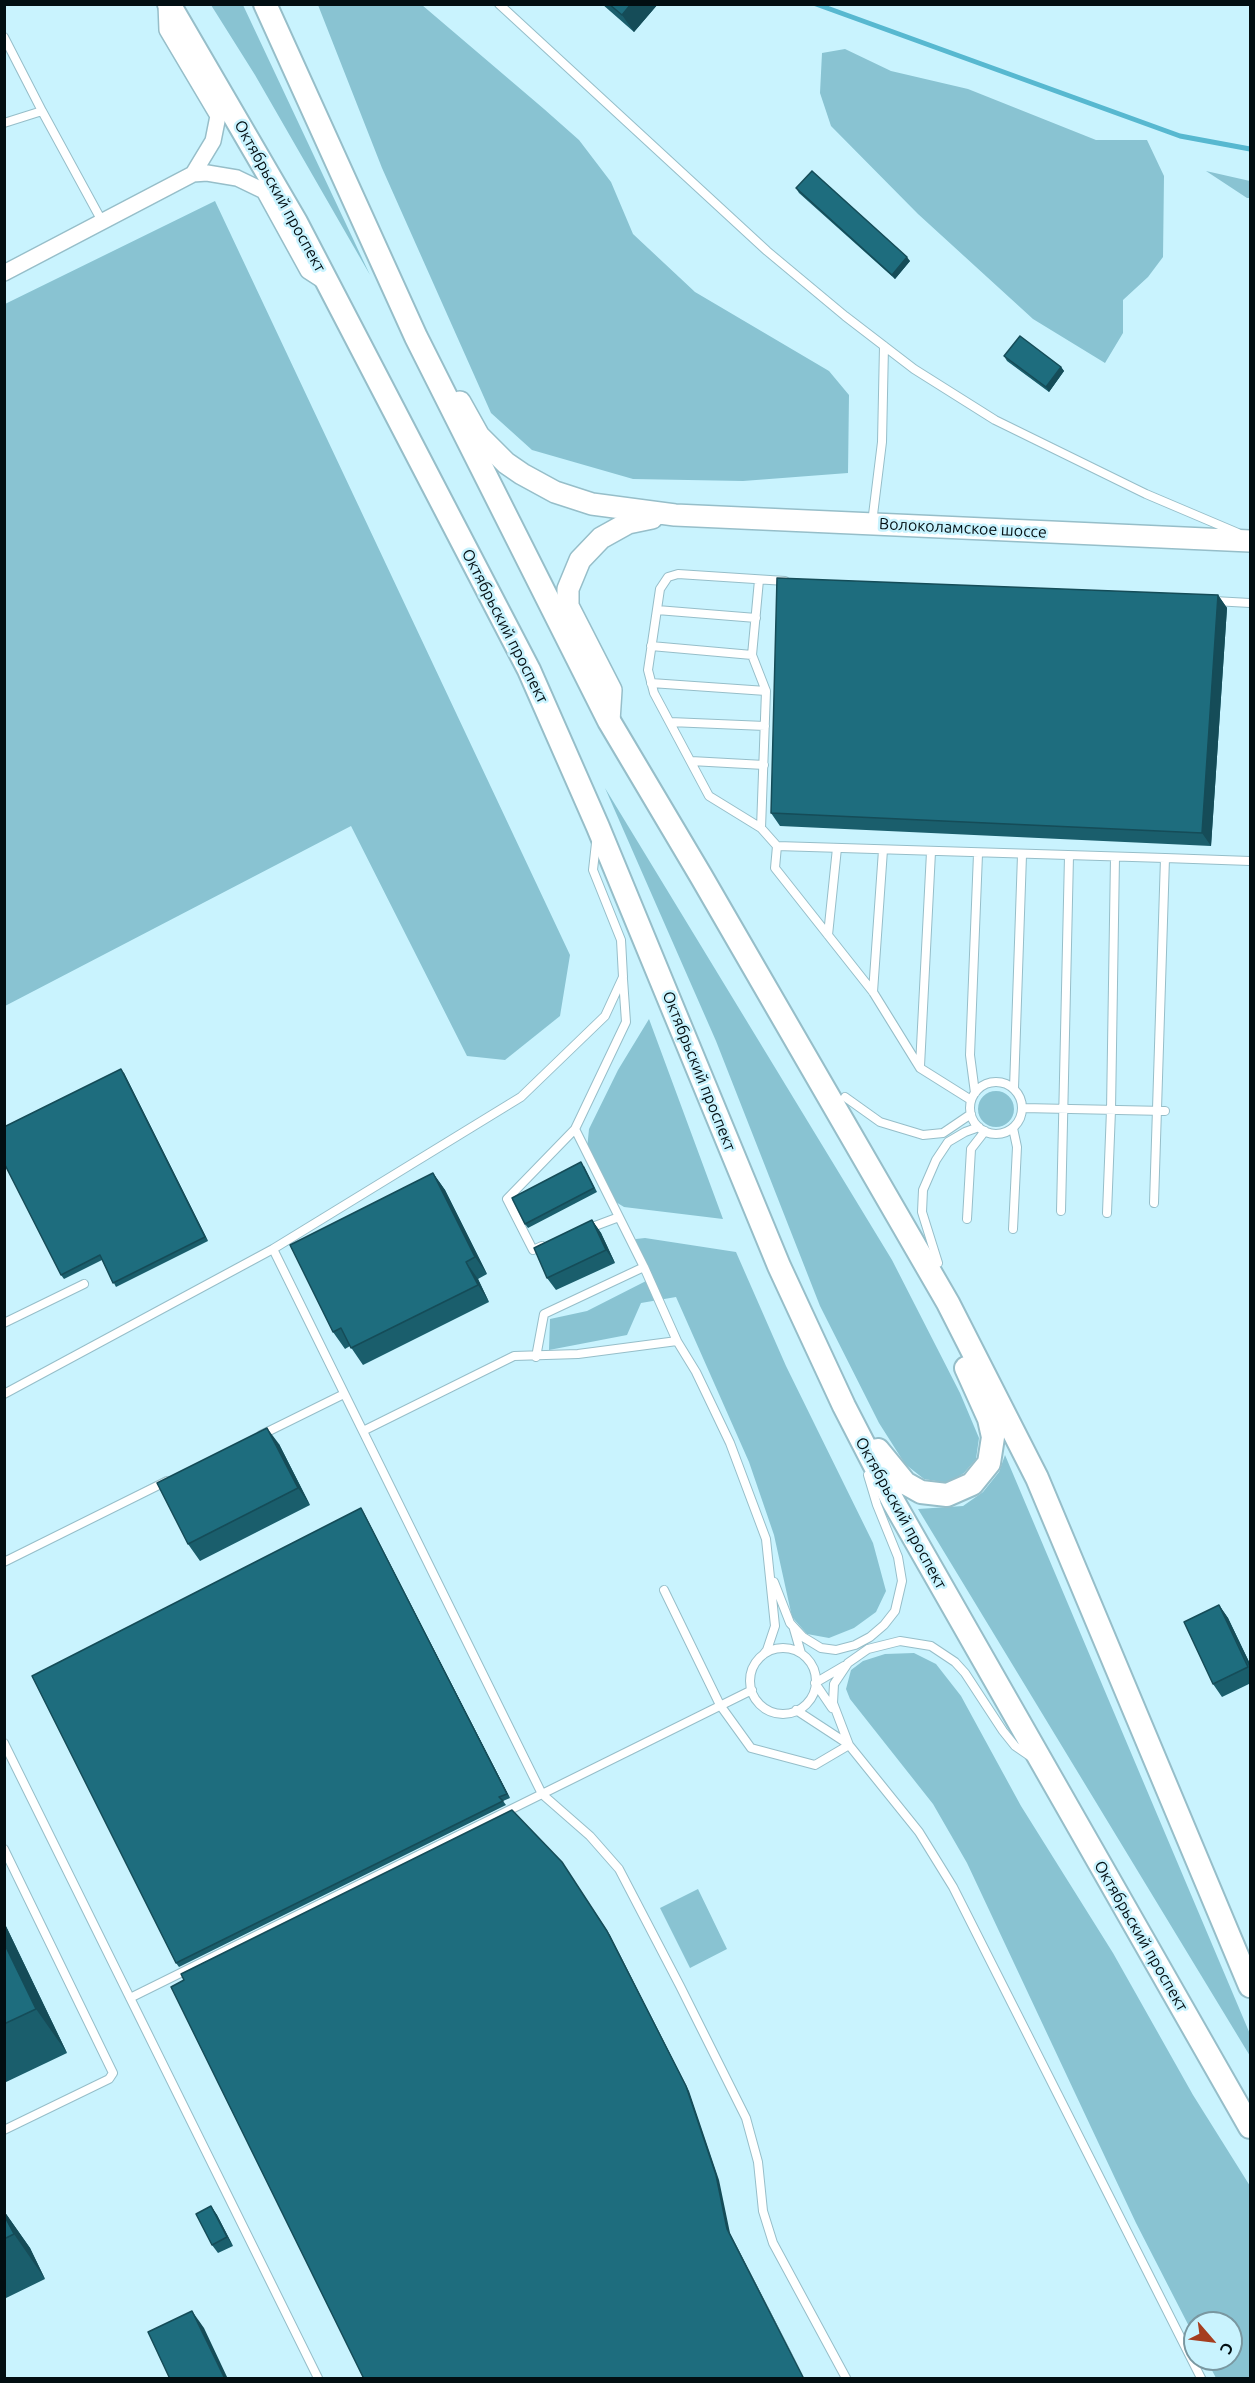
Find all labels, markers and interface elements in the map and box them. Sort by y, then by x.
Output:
street label: Октябрьский проспект [230,117,330,275]
street label: Волоколамское шоссе [879,514,1047,542]
street label: Октябрьский проспект [458,546,552,706]
street label: Октябрьский проспект [658,988,740,1154]
street label: Октябрьский проспект [851,1434,951,1592]
street label: Октябрьский проспект [1090,1857,1192,2015]
north arrow [1183,2311,1243,2371]
text: С [1217,2340,1237,2357]

